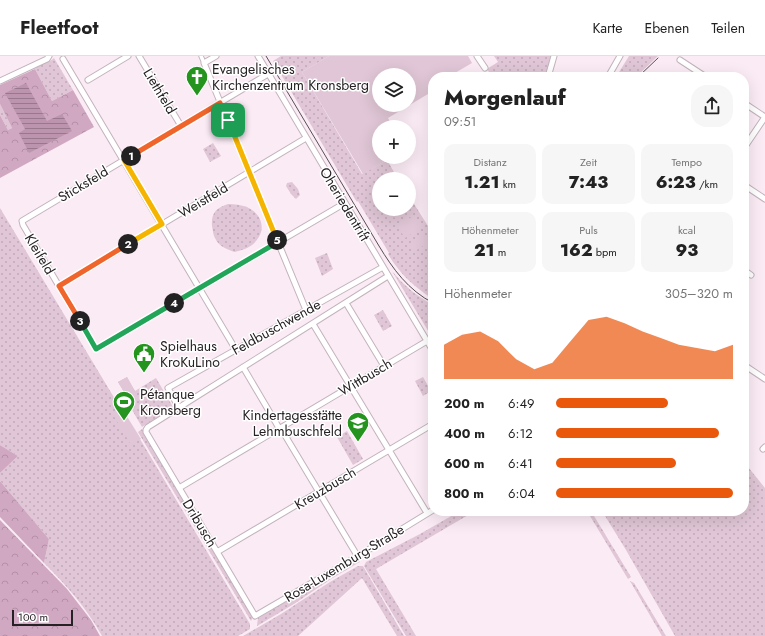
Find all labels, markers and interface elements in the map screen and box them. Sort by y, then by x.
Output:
text: Fleetfoot [20,14,98,41]
text: Karte [592,18,622,38]
text: Ebenen [644,18,689,38]
text: Teilen [711,18,745,38]
place label: Evangelisches Kirchenzentrum Kronsberg [212,59,369,95]
street label: Liethfeld [138,64,182,118]
church icon: Evangelisches Kirchenzentrum Kronsberg [184,64,210,97]
map controls [372,68,416,216]
button: layers [372,68,416,112]
text: Morgenlauf [444,81,566,113]
button: share [691,85,733,127]
pin [211,103,245,137]
icon: arrive [217,109,239,131]
text: 09:51 [444,112,476,131]
button: + [372,120,416,164]
pin: 1 [121,146,141,166]
text: 1 [128,148,134,164]
text: Distanz [473,154,507,170]
text: Zeit [580,154,597,170]
text: Tempo [672,154,702,170]
street label: Sticksfeld [54,161,112,207]
street label: Oheriedentrift [315,163,375,245]
text: 1.21 [464,170,499,194]
text: 7:43 [569,170,608,194]
text: 6:23 [656,170,696,194]
button: − [372,172,416,216]
text: km [499,176,516,192]
text: /km [696,176,718,192]
street label: Weistfeld [174,177,232,223]
text: Höhenmeter [461,222,519,238]
text: Puls [579,222,598,238]
text: kcal [678,222,696,238]
street label: Kleifeld [20,230,60,278]
pin: 5 [267,230,287,250]
text: 5 [273,232,281,248]
pin: 2 [118,234,138,254]
text: 2 [124,236,132,252]
text: 21 [474,238,495,262]
text: 162 [560,238,592,262]
text: 93 [675,238,698,262]
text: m [495,244,506,260]
text: bpm [592,244,617,260]
text: Höhenmeter [444,284,512,303]
text: 305–320 m [665,284,733,303]
pin: 4 [164,293,184,313]
street label: Feldbuschwende [228,294,324,360]
text: 4 [170,295,178,311]
pin: 3 [70,311,90,331]
text: 3 [77,313,83,329]
place label: Spielhaus KroKuLino [160,336,220,372]
public building icon: Spielhaus KroKuLino [131,341,157,374]
street label: Wittbusch [334,353,396,401]
place label: Pétanque Kronsberg [140,384,201,420]
sports icon: Pétanque Kronsberg [111,389,137,422]
text: 200 m [444,394,484,413]
text: 6:49 [508,394,534,413]
place label: Kindertagesstätte Lehmbuschfeld [242,405,342,441]
school or university icon: Kindertagesstätte Lehmbuschfeld [345,410,371,443]
text: 400 m [444,424,485,443]
text: 6:12 [508,424,533,443]
text: 600 m [444,454,484,473]
text: 6:41 [508,454,533,473]
street label: Kreuzbusch [290,462,360,514]
text: 800 m [444,484,484,503]
text: 6:04 [508,484,535,503]
street label: Dribusch [178,495,222,551]
street label: Rosa-Luxemburg-Straße [280,519,408,607]
scale bar [12,608,73,627]
text: 100 m [18,609,48,625]

